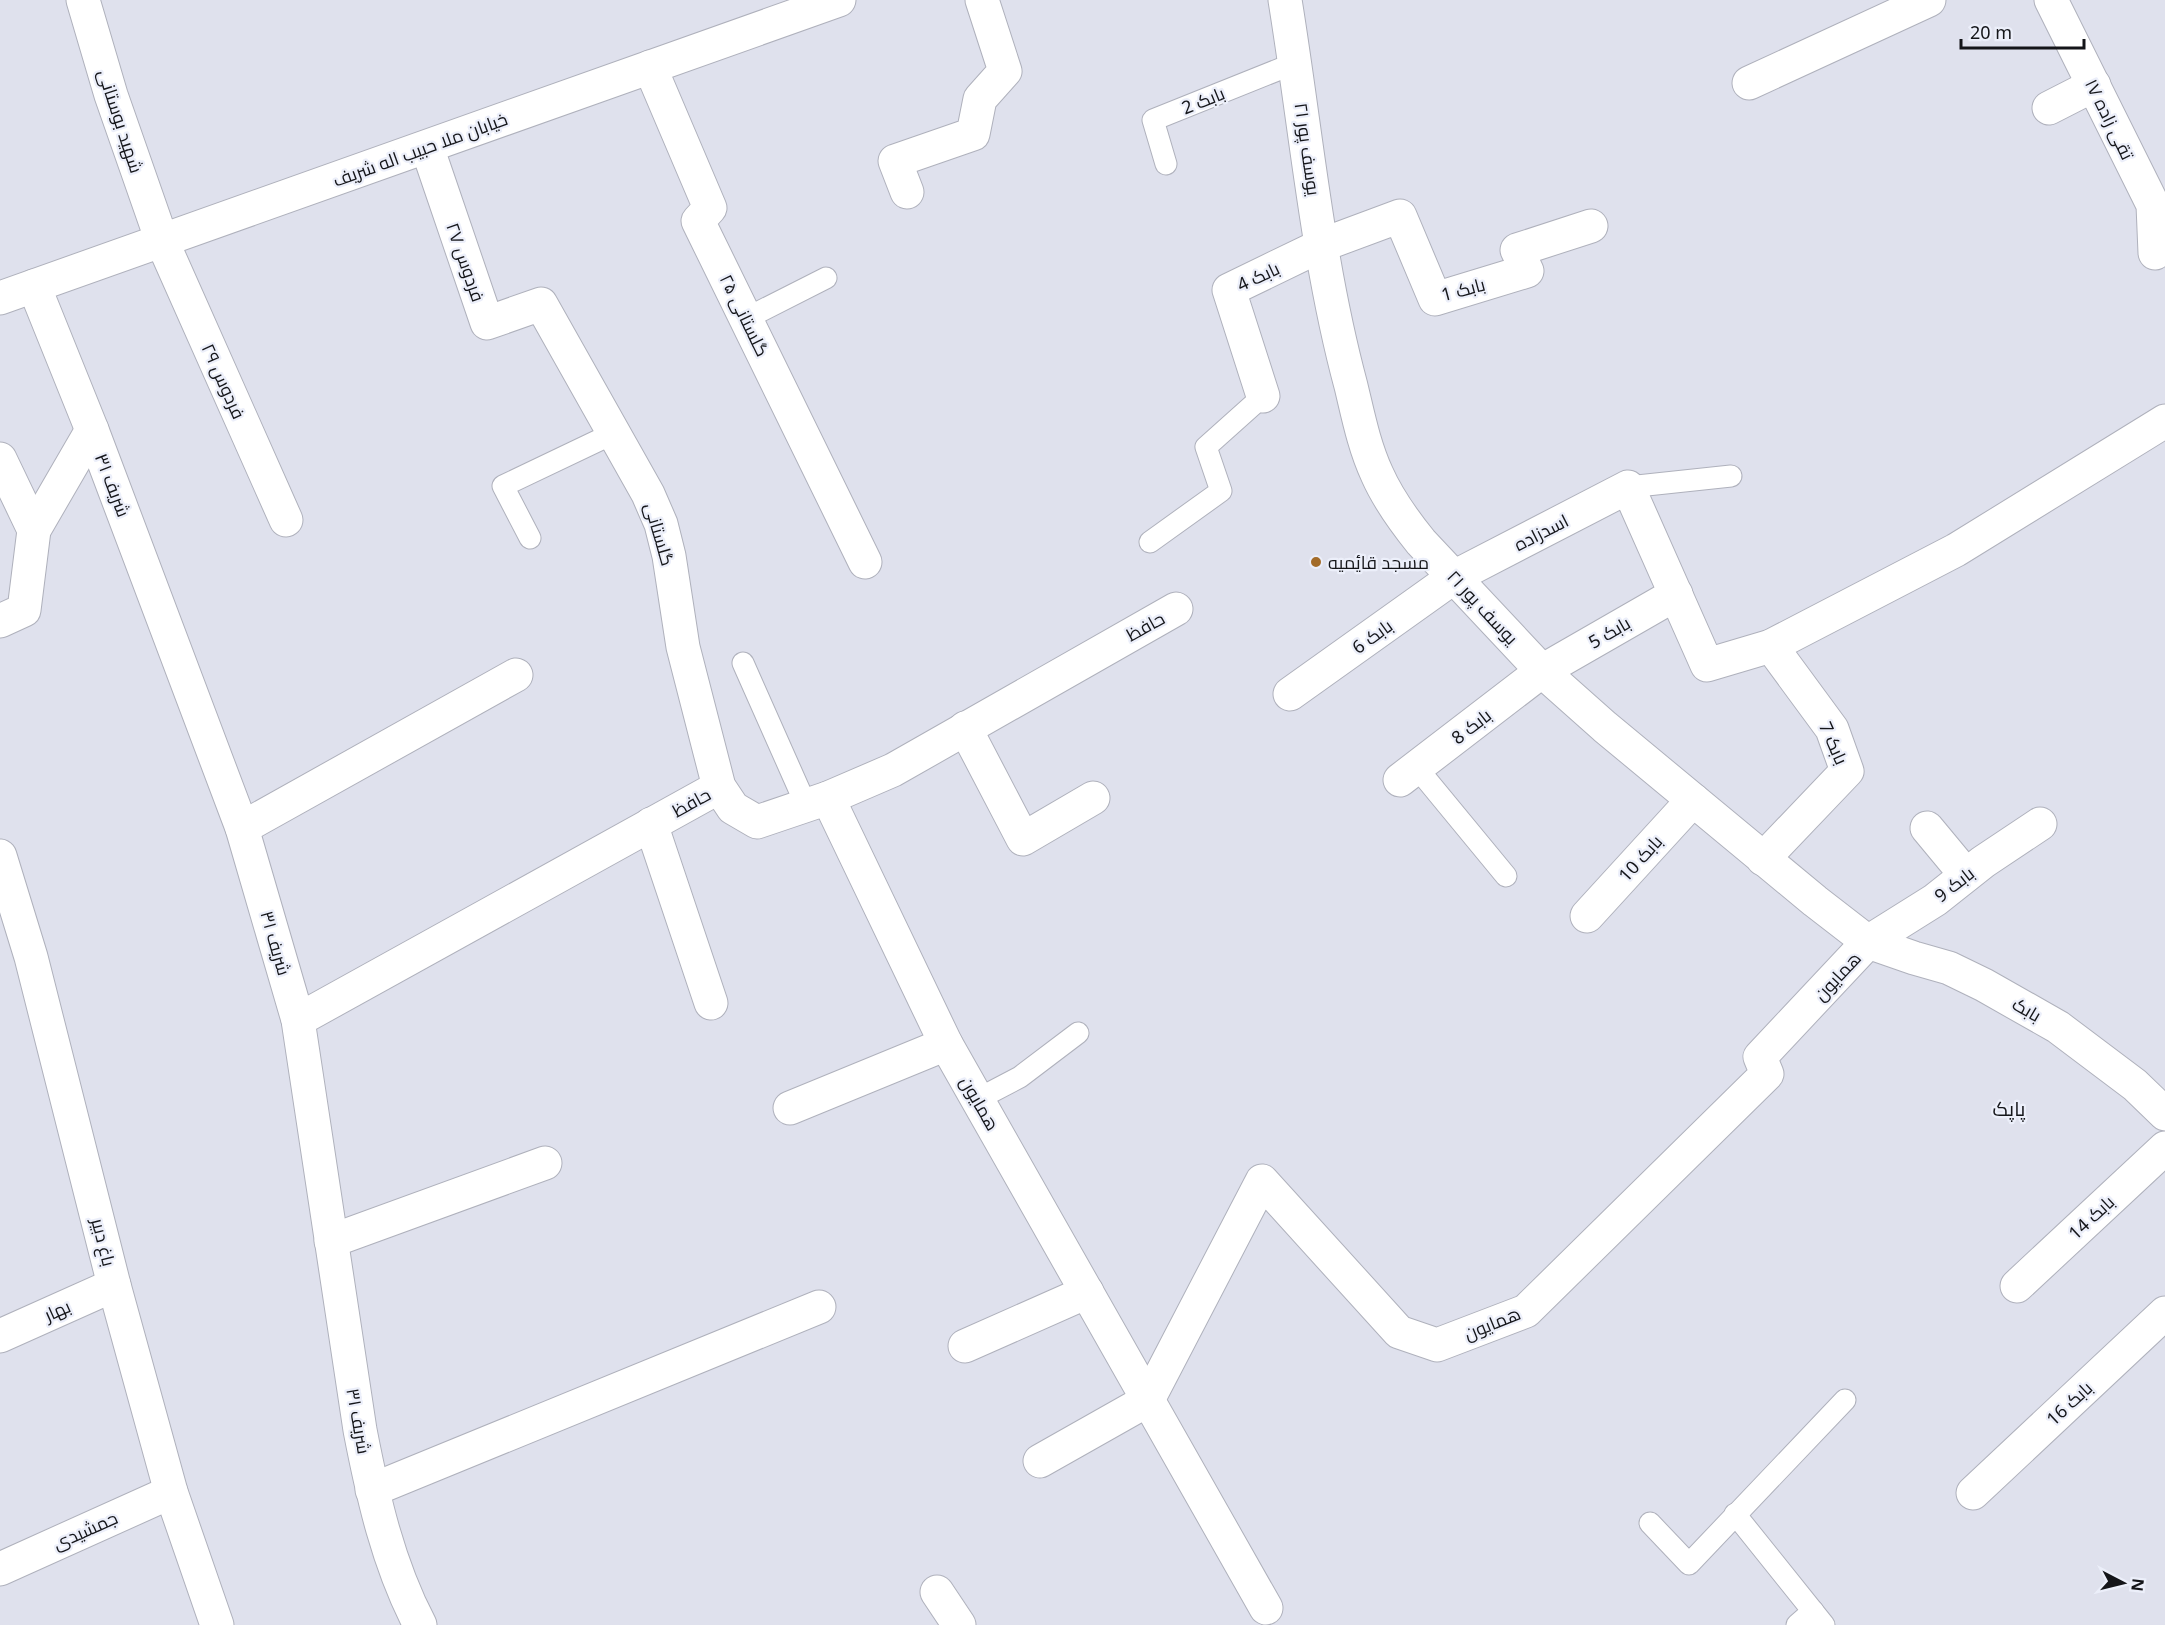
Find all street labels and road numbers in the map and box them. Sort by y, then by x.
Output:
street label: شهید بوستانی [93,66,149,176]
street label: تقی زاده ۱۷ [2080,75,2140,164]
street label: بابک 2 [1178,81,1228,119]
street label: یوسف پور ۲۱ [1289,101,1326,197]
street label: خیابان ملا حبیب اله شریف [329,106,511,192]
street label: فردوس ۲۷ [441,219,491,305]
street label: بابک 4 [1233,256,1283,296]
street label: گلستانی ۲۵ [715,270,775,360]
street label: بابک 1 [1438,272,1488,306]
street label: فردوس ۲۹ [197,340,251,422]
street label: شریف ۳۱ [90,450,136,520]
street label: گلستانی [640,500,680,568]
street label: اسدزاده [1510,508,1572,556]
street label: یوسف پور ۲۱ [1442,565,1524,650]
street label: حافظ [1121,606,1169,646]
street label: بابک 5 [1584,610,1634,654]
street label: بابک 6 [1347,613,1397,659]
street label: بابک 8 [1446,703,1496,749]
street label: بابک 7 [1814,718,1854,768]
street label: حافظ [667,782,715,822]
street label: بابک 10 [1613,830,1667,886]
street label: بابک 9 [1929,861,1979,907]
street label: شریف ۳۱ [255,908,297,978]
street label: همایون [1808,946,1866,1006]
street label: بابک [2008,991,2046,1027]
street label: همایون [955,1071,1005,1135]
street label: بابک 14 [2063,1190,2119,1244]
street label: باغ دبیر [85,1214,122,1269]
street label: بهار [39,1294,74,1327]
street label: همایون [1460,1301,1524,1345]
street label: بابک 16 [2041,1376,2097,1430]
street label: شریف ۳۱ [341,1386,377,1456]
street label: جمشیدی [49,1505,121,1555]

